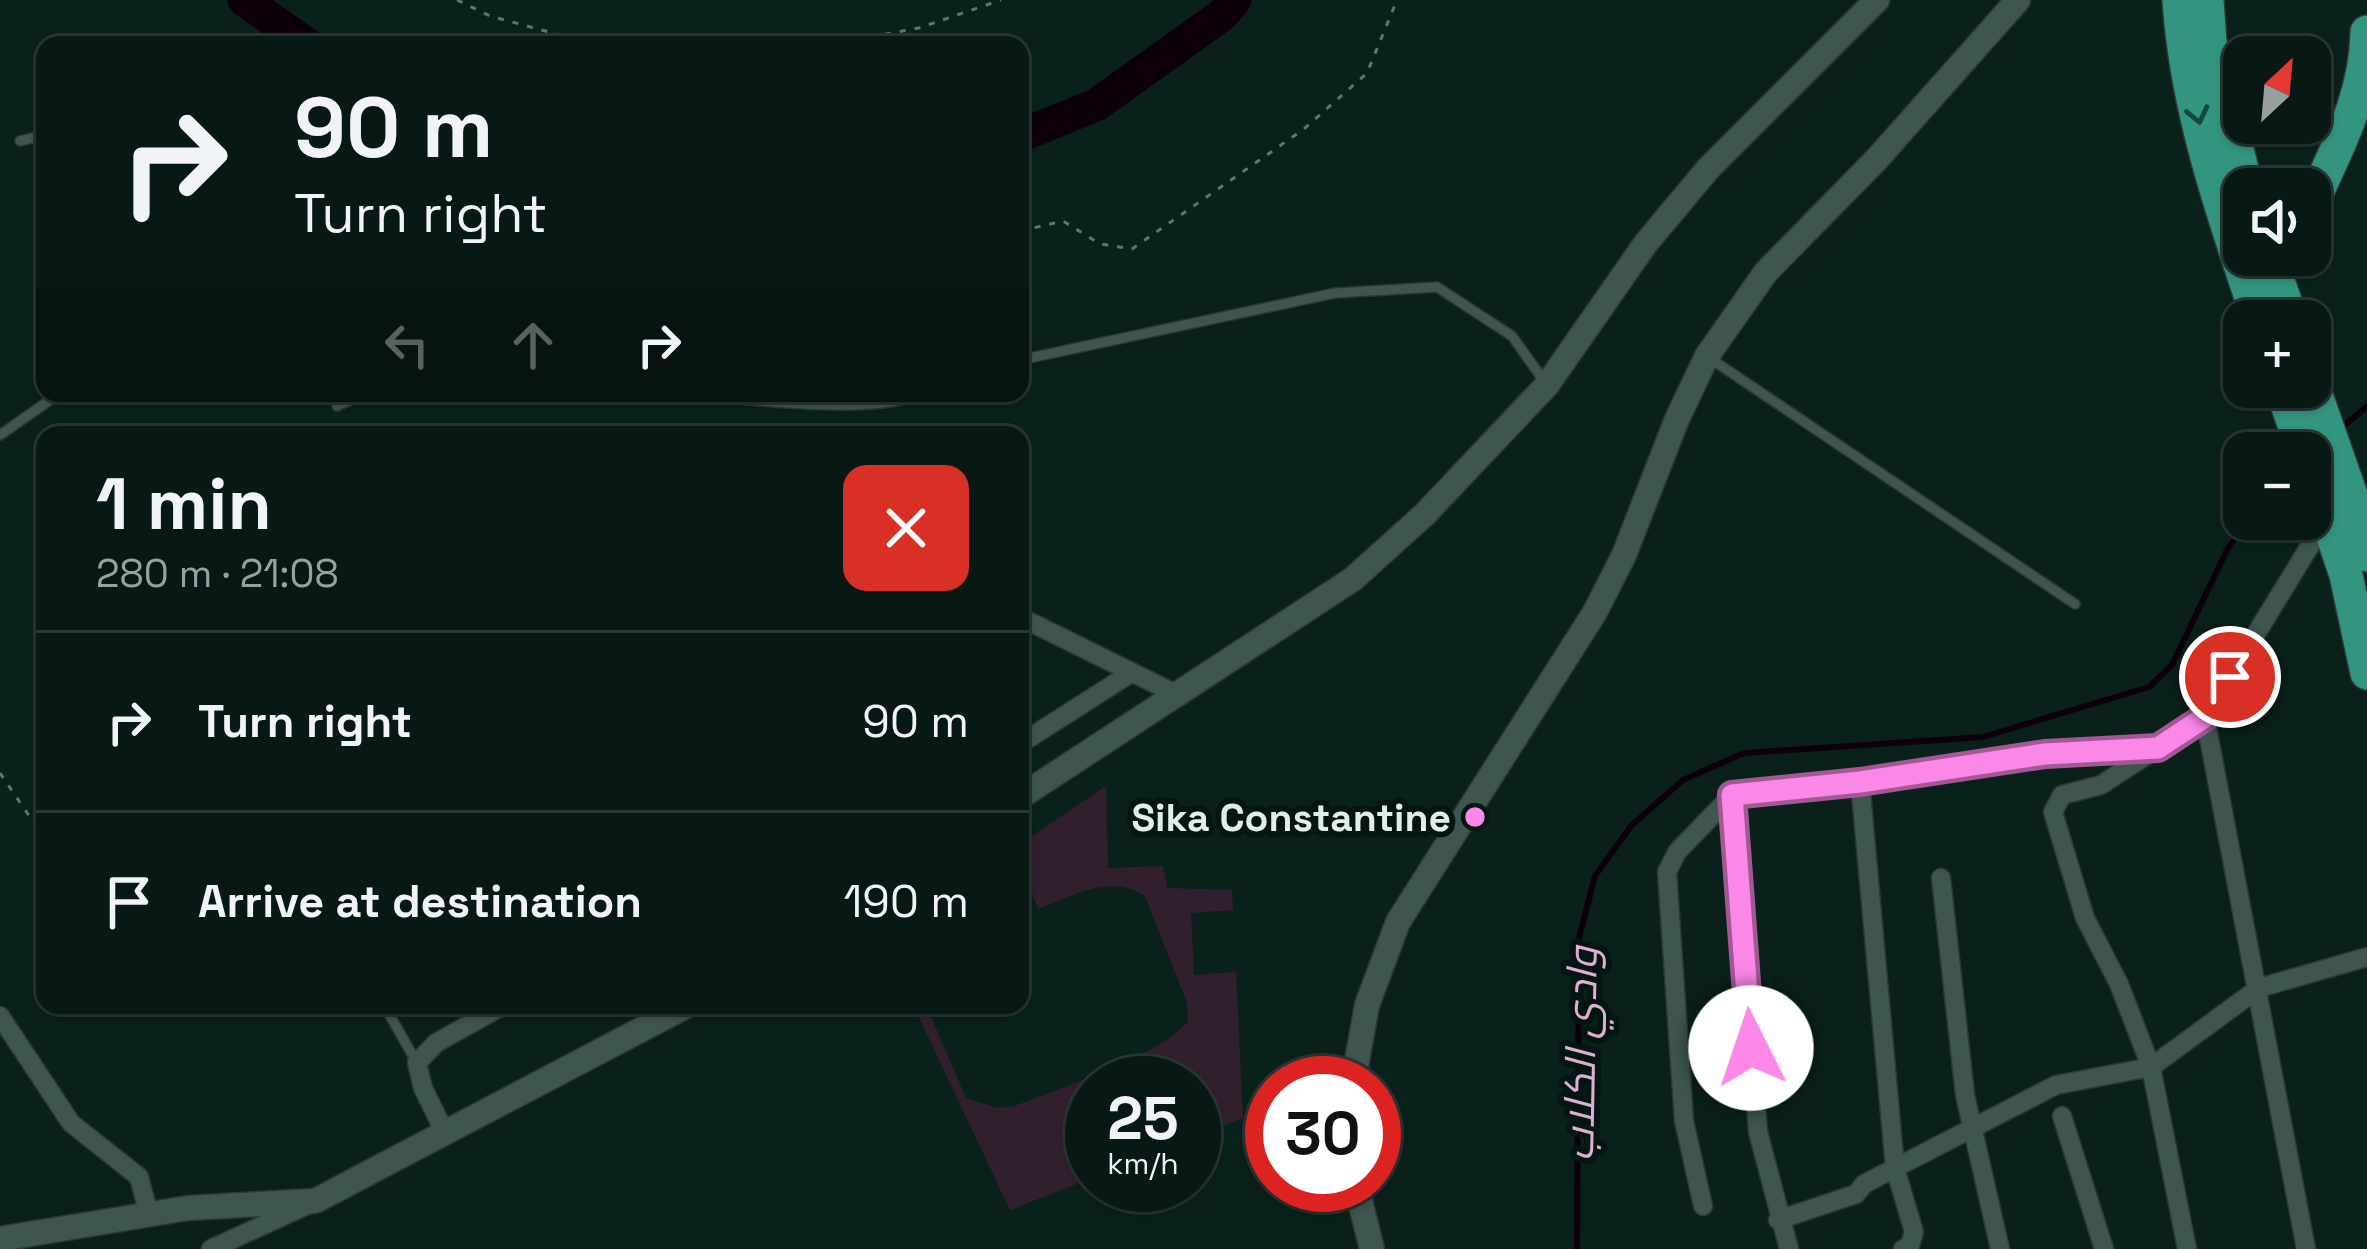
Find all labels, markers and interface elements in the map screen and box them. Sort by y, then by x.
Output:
north arrow [2223,36,2331,144]
map controls [2223,36,2331,540]
text: 90 m [294,74,493,182]
icon: right [96,84,252,240]
one-way arrow [2184,105,2209,125]
button: sound [2223,168,2331,276]
text: Turn right [294,179,547,248]
button: + [2223,300,2331,408]
icon: left [374,312,440,378]
icon: ahead [500,312,566,378]
icon: right [626,312,692,378]
button: − [2223,432,2331,540]
text: 1 min [96,458,272,550]
button: close [843,465,969,591]
text: 280 m · 21:08 [96,549,339,598]
pin [2179,626,2281,728]
icon: arrive [2197,644,2263,710]
icon: right [96,689,162,755]
text: Turn right [198,693,412,750]
text: 90 m [862,693,969,750]
place label: Sika Constantine [1131,793,1451,842]
marker: Sika Constantine [1462,804,1488,830]
icon: arrive [96,869,162,935]
text: Arrive at destination [198,873,642,930]
text: 190 m [844,873,969,930]
water label: وادي الكلاب [1552,944,1616,1162]
position arrow [1688,985,1814,1111]
speed limit sign: 30 [1245,1056,1401,1212]
text: 25 [1107,1080,1179,1157]
text: km/h [1107,1144,1179,1183]

